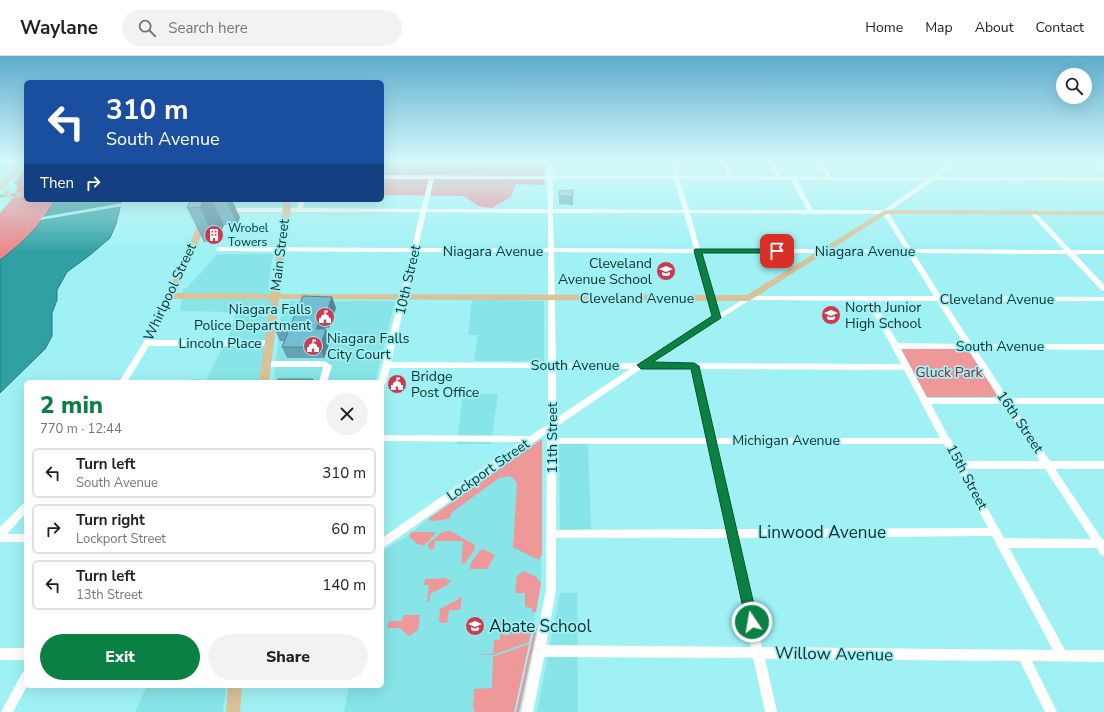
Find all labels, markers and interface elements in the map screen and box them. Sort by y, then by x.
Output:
search box [122,10,402,46]
text: Waylane [20,15,98,41]
icon: search [136,17,158,39]
text: Search here [168,18,248,38]
text: Home [865,18,903,37]
text: Map [925,18,953,37]
text: About [975,18,1014,37]
text: Contact [1036,18,1084,37]
map controls [1056,68,1092,104]
button: search [1056,68,1092,104]
text: 310 m [106,91,189,129]
icon: left [40,96,92,148]
text: South Avenue [106,127,220,151]
icon: right [82,172,104,194]
text: Then [40,173,74,193]
street label: Main Street [266,218,294,292]
place label: Wrobel Towers [228,220,269,250]
building icon: Wrobel Towers [203,224,225,246]
pin [760,234,794,268]
street label: Whirlpool Street [139,240,201,344]
icon: arrive [766,240,788,262]
street label: Niagara Avenue [443,242,543,261]
street label: Niagara Avenue [815,242,915,261]
street label: 10th Street [391,243,425,317]
place label: Cleveland Avenue School [558,254,653,289]
school or university icon: Cleveland Avenue School [655,260,677,282]
street label: Cleveland Avenue [580,289,694,308]
street label: Cleveland Avenue [940,290,1054,309]
place label: North Junior High School [845,298,922,333]
place label: Niagara Falls Police Department [194,300,311,335]
school or university icon: North Junior High School [820,304,842,326]
public building icon: Niagara Falls Police Department [314,306,336,328]
place label: Niagara Falls City Court [327,329,410,364]
street label: Lincoln Place [179,334,261,353]
public building icon: Niagara Falls City Court [302,335,324,357]
street label: South Avenue [956,337,1044,356]
street label: South Avenue [531,356,619,375]
park label: Gluck Park [915,363,984,382]
place label: Bridge Post Office [411,367,479,402]
public building icon: Bridge Post Office [386,373,408,395]
street label: 16th Street [992,387,1048,457]
text: 2 min [40,389,103,421]
button: close [326,393,368,435]
street label: 11th Street [543,402,562,474]
text: 770 m · 12:44 [40,420,122,438]
street label: Michigan Avenue [732,431,840,450]
street label: Lockport Street [443,434,533,506]
street label: 15th Street [942,441,992,513]
text: Turn left [76,454,135,474]
icon: left [42,462,64,484]
text: 310 m [322,463,366,483]
text: South Avenue [76,474,158,492]
text: Turn right [76,510,145,530]
icon: right [42,518,64,540]
text: 60 m [331,519,366,539]
street label: Linwood Avenue [758,521,886,544]
text: Lockport Street [76,530,166,548]
text: Turn left [76,566,135,586]
icon: left [42,574,64,596]
text: 140 m [322,575,366,595]
text: 13th Street [76,586,142,604]
position arrow [731,601,773,643]
school or university icon: Abate School [464,615,486,637]
place label: Abate School [489,615,592,638]
button: Exit [40,634,200,680]
button: Share [208,634,368,680]
street label: Willow Avenue [775,641,893,667]

